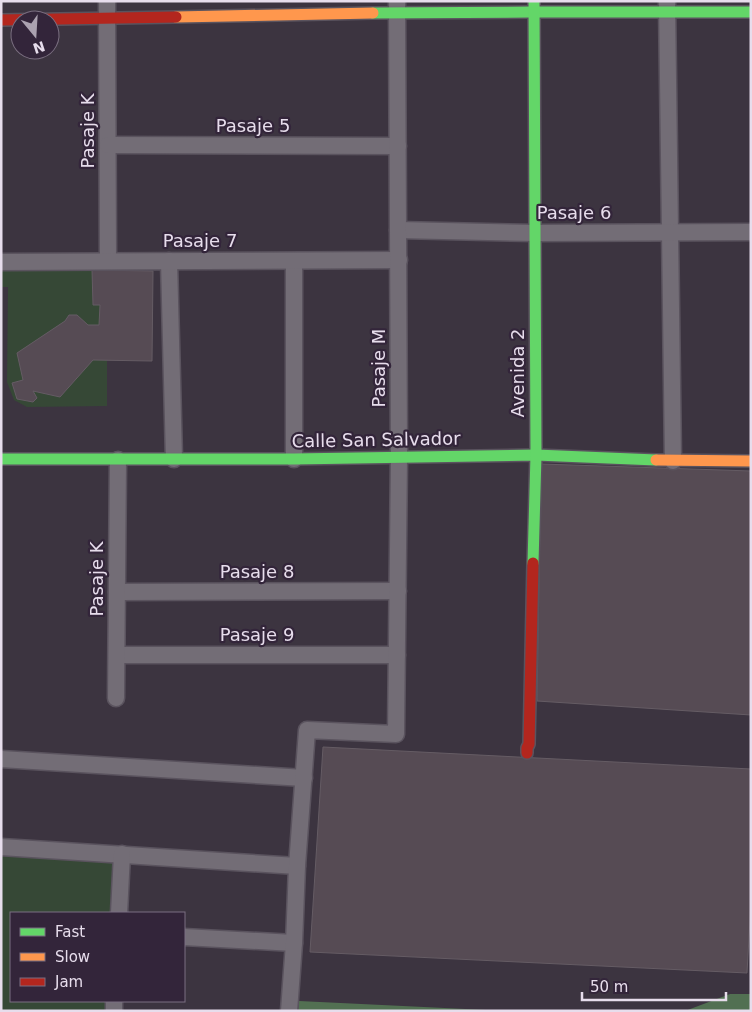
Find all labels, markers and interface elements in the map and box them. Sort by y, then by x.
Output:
north arrow [10,10,60,60]
text: N [31,38,47,57]
street label: Pasaje K [77,92,98,169]
street label: Pasaje 5 [216,115,290,136]
street label: Pasaje 6 [537,202,611,223]
street label: Pasaje 7 [163,230,237,251]
street label: Avenida 2 [507,328,528,418]
street label: Pasaje M [368,329,389,407]
street label: Calle San Salvador [291,428,461,451]
street label: Pasaje K [86,540,107,617]
street label: Pasaje 8 [220,561,294,582]
street label: Pasaje 9 [220,624,294,645]
legend [10,912,185,1002]
text: Fast [55,923,85,941]
text: Slow [55,948,90,966]
scale bar [582,970,726,1002]
text: Jam [54,973,83,991]
text: 50 m [590,978,628,996]

